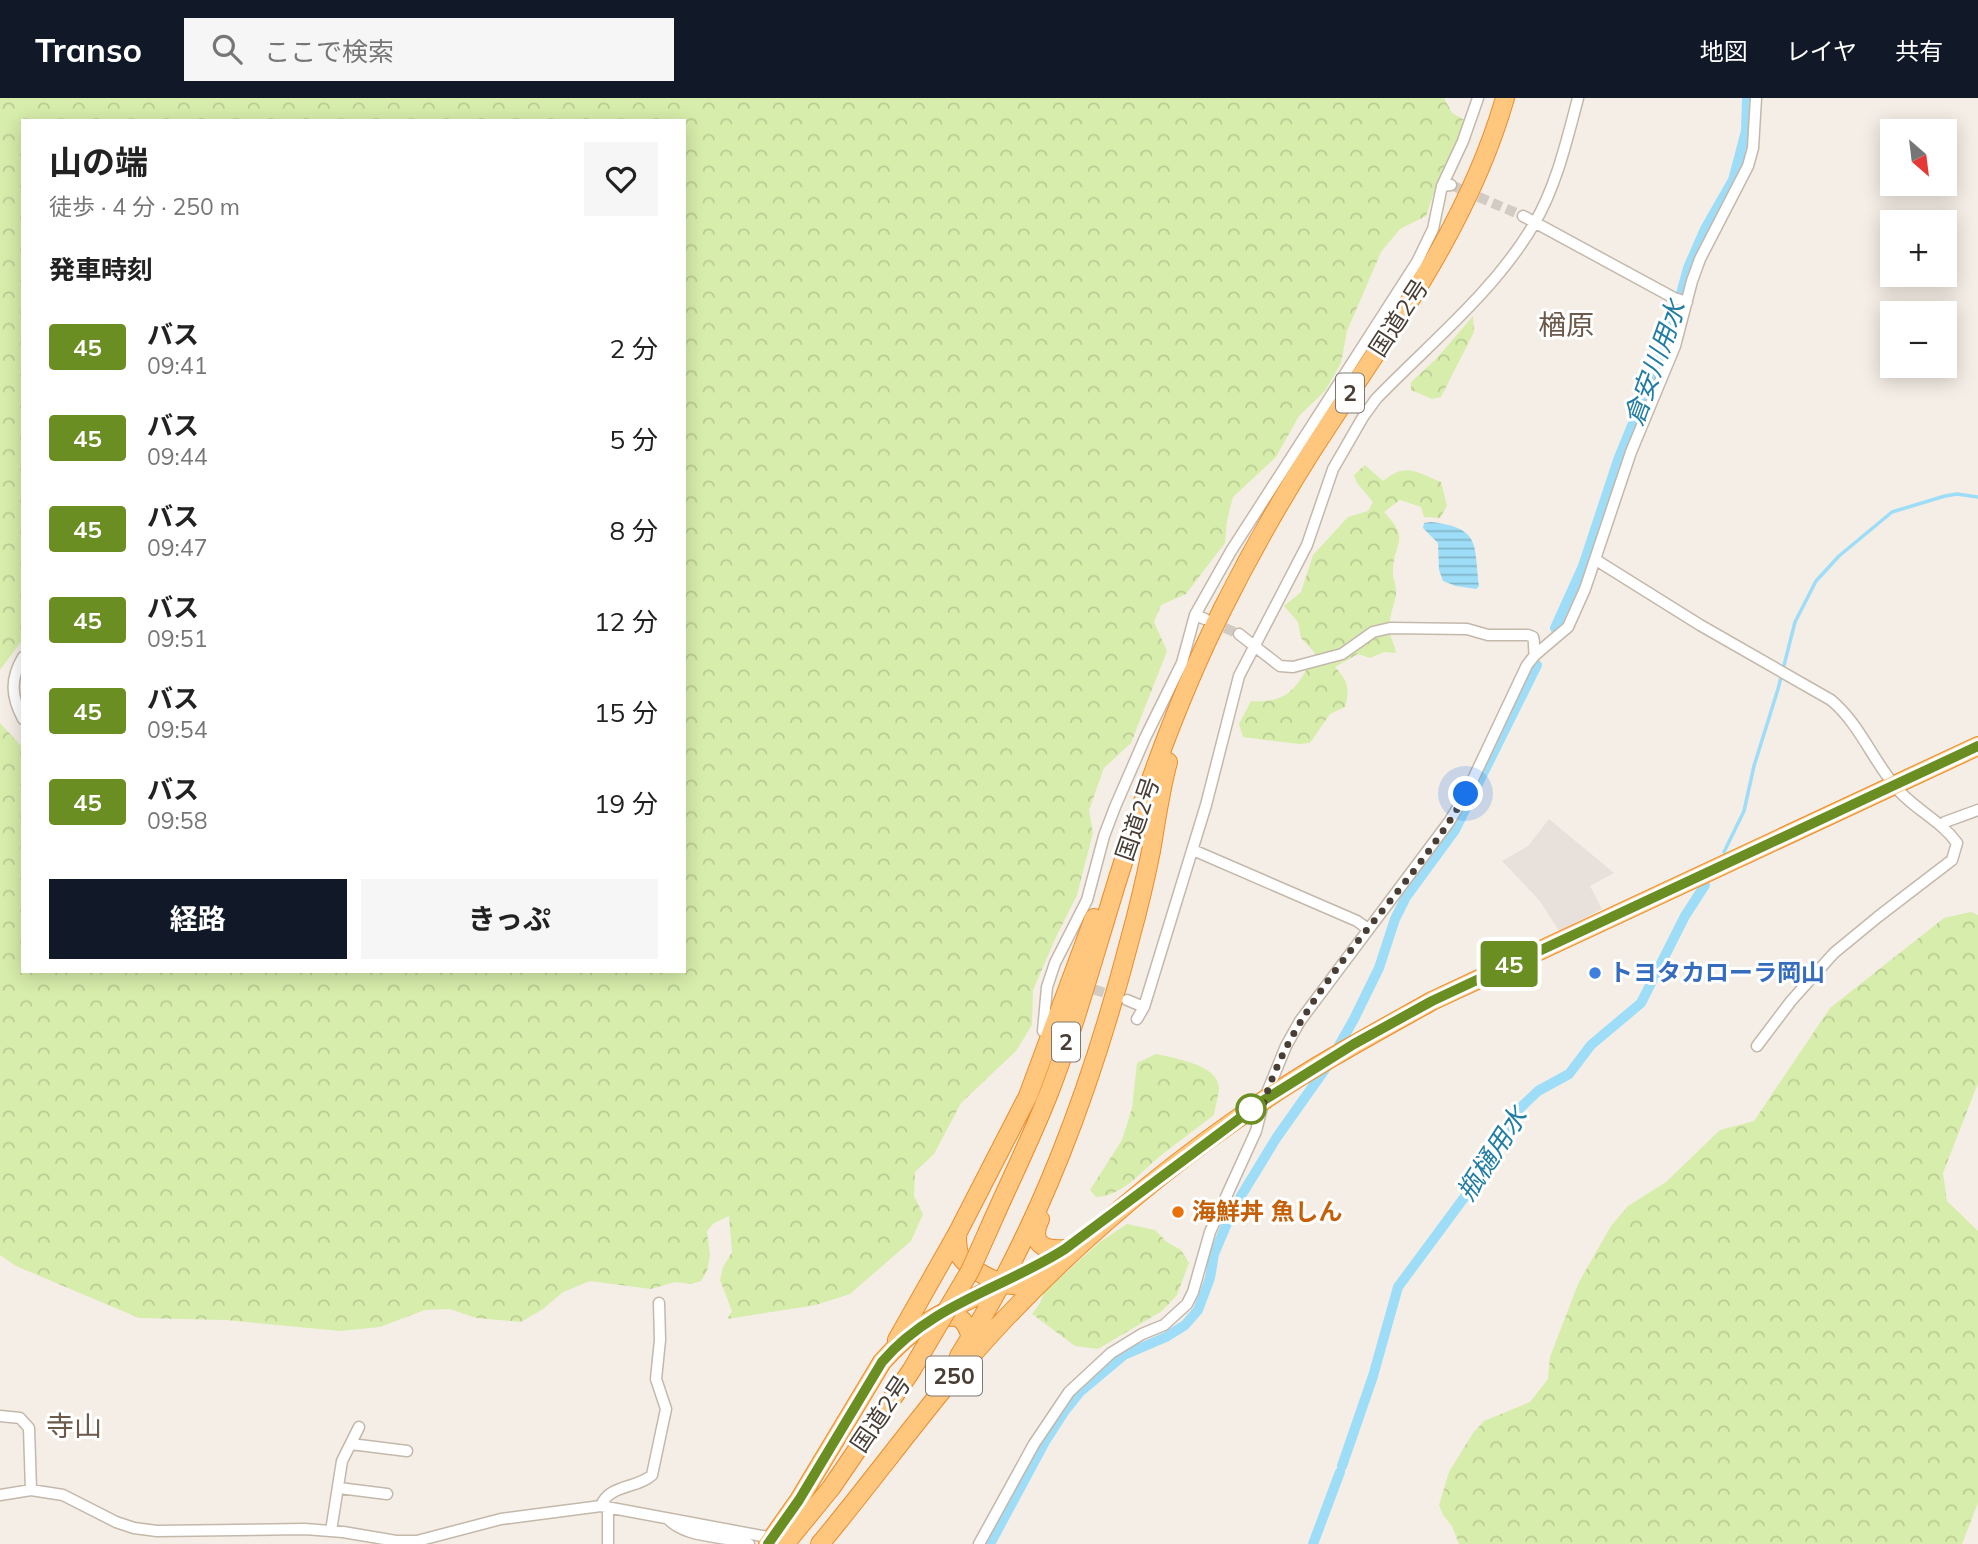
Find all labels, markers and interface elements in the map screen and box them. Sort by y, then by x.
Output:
search box [184,18,674,81]
text: Transo [35,29,142,70]
icon: search [208,30,246,68]
text: ここで検索 [264,35,394,68]
text: 地図 [1700,36,1748,66]
text: レイヤ [1786,36,1857,66]
text: 共有 [1895,36,1943,66]
north arrow [1880,119,1956,196]
map controls [1880,119,1957,378]
text: 山の端 [49,141,148,182]
button: heart [584,142,658,216]
text: 徒歩 · 4 分 · 250 m [49,192,240,221]
button: + [1880,210,1957,287]
text: 発車時刻 [49,253,153,286]
street label: 国道2号 [1362,273,1434,362]
water label: 倉安川用水 [1617,293,1693,430]
button: − [1880,301,1957,378]
district label: 楢原 [1538,307,1594,342]
text: バス [147,318,199,351]
text: 45 [73,332,102,362]
text: 2 分 [610,332,658,365]
text: 09:41 [147,351,207,380]
road number: 2 [1336,374,1364,412]
text: バス [147,409,199,442]
text: 45 [73,423,102,453]
text: 5 分 [610,423,658,456]
text: 09:44 [147,442,207,471]
text: バス [147,500,199,533]
text: 45 [73,514,102,544]
text: 8 分 [610,514,658,547]
text: 09:47 [147,533,207,562]
text: バス [147,591,199,624]
text: 45 [73,605,102,635]
text: 12 分 [594,605,658,638]
text: 09:51 [147,624,207,653]
text: バス [147,682,199,715]
text: 45 [73,696,102,726]
text: 15 分 [594,696,658,729]
text: 09:54 [147,715,207,744]
text: バス [147,773,199,806]
street label: 国道2号 [1109,773,1165,864]
your location [1448,776,1483,811]
text: 45 [73,787,102,817]
text: 19 分 [594,787,658,820]
text: 09:58 [147,806,207,835]
button: 経路 [49,879,347,959]
button: きっぷ [361,879,658,959]
line badge: 45 [1478,941,1540,987]
text: 45 [1495,949,1523,979]
place label: トヨタカローラ岡山 [1609,957,1825,987]
marker: トヨタカローラ岡山 [1587,965,1603,981]
road number: 2 [1052,1023,1080,1062]
unlabelled marker [1236,1094,1266,1124]
water label: 瓶樋用水 [1449,1099,1535,1206]
place label: 海鮮丼 魚しん [1192,1196,1343,1226]
marker: 海鮮丼 魚しん [1170,1204,1186,1220]
road number: 250 [926,1357,982,1396]
street label: 国道2号 [844,1369,917,1458]
district label: 寺山 [46,1408,102,1443]

